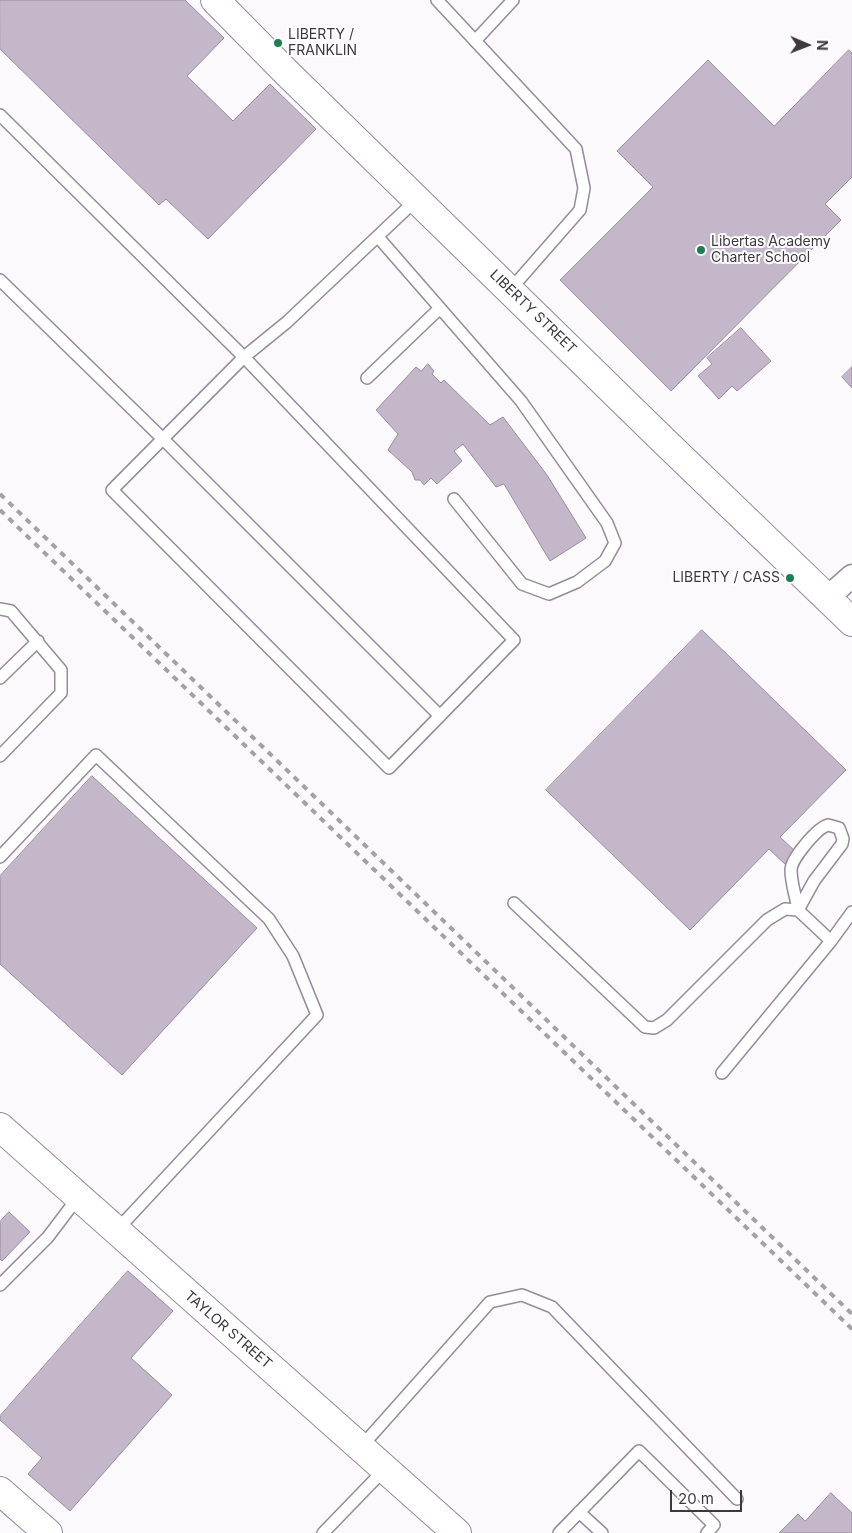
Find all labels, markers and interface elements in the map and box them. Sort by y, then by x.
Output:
north arrow [782,20,832,70]
place label: LIBERTY / FRANKLIN [288,27,357,59]
marker: LIBERTY / FRANKLIN [272,37,284,49]
text: N [814,40,831,51]
place label: Libertas Academy Charter School [711,234,831,266]
marker: Libertas Academy Charter School [695,244,707,256]
street label: LIBERTY STREET [486,266,580,358]
place label: LIBERTY / CASS [672,570,780,586]
marker: LIBERTY / CASS [784,572,796,584]
street label: TAYLOR STREET [181,1288,275,1372]
scale bar [672,1480,744,1512]
text: 20 m [678,1489,714,1508]

